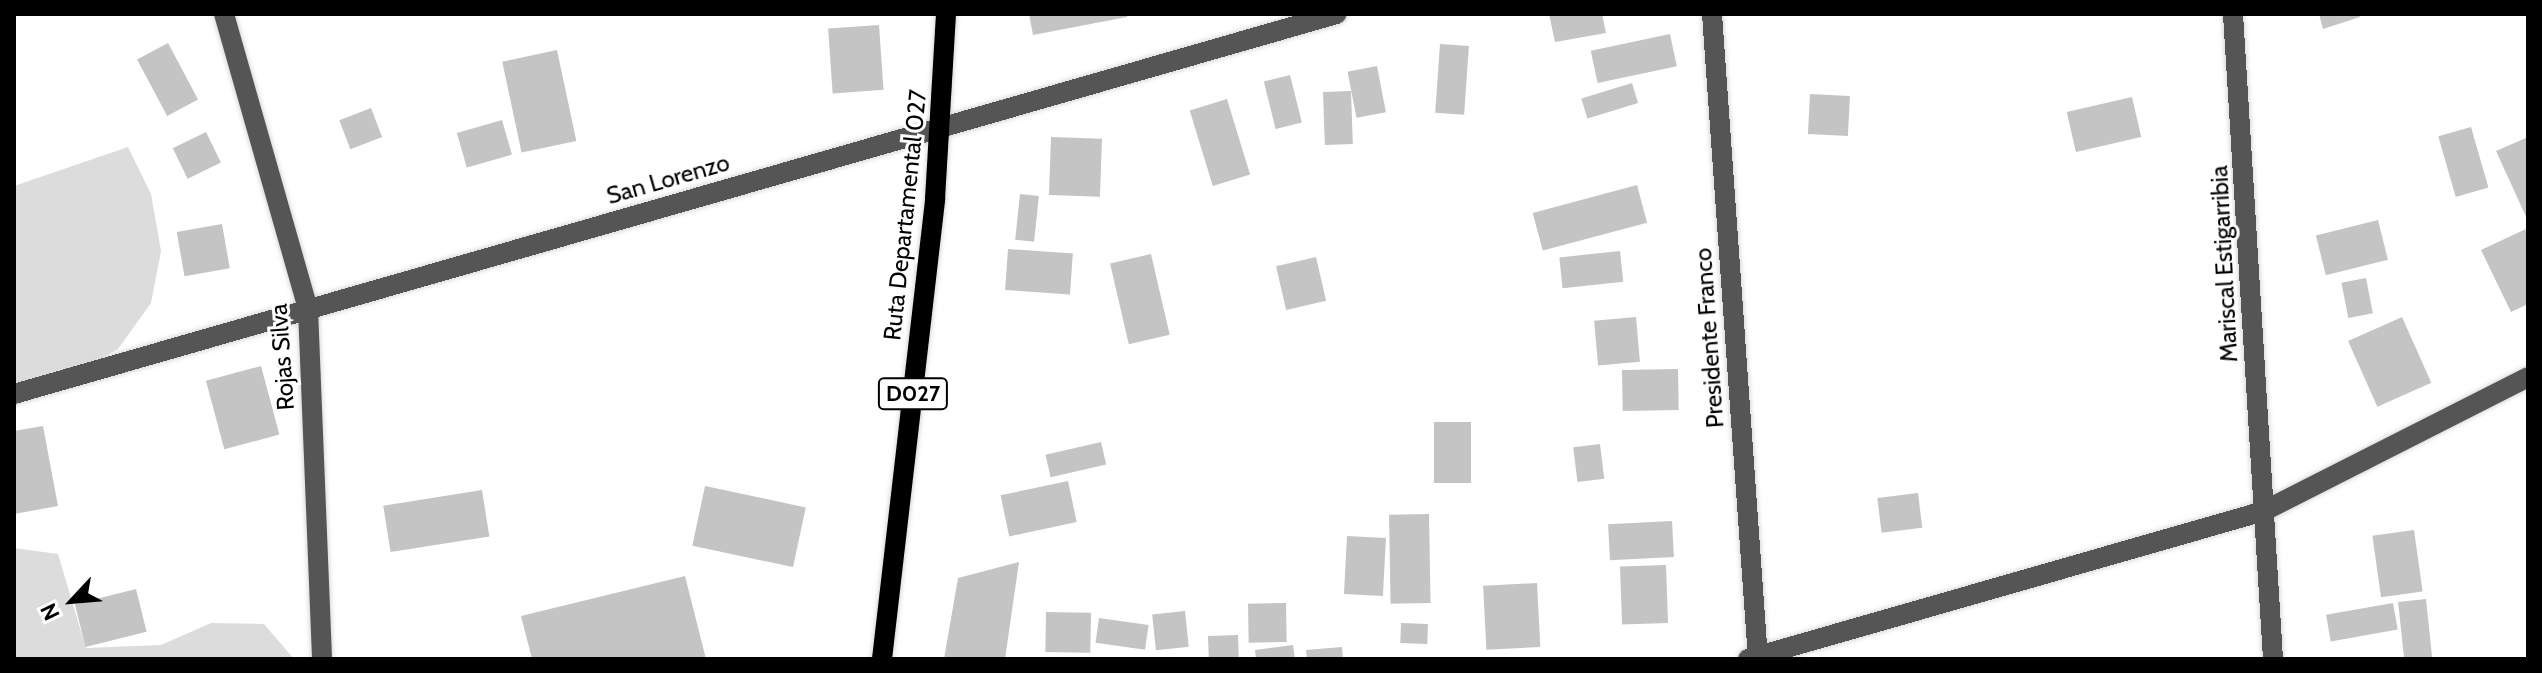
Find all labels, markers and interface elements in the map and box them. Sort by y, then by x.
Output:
street label: Ruta Departamental 027 [878,88,932,342]
street label: San Lorenzo [603,148,733,210]
street label: Mariscal Estigarribia [2204,165,2244,363]
street label: Presidente Franco [1688,247,1730,429]
street label: Rojas Silva [264,303,300,411]
road number: D027 [877,376,949,412]
north arrow [32,561,112,641]
text: N [34,599,66,625]

